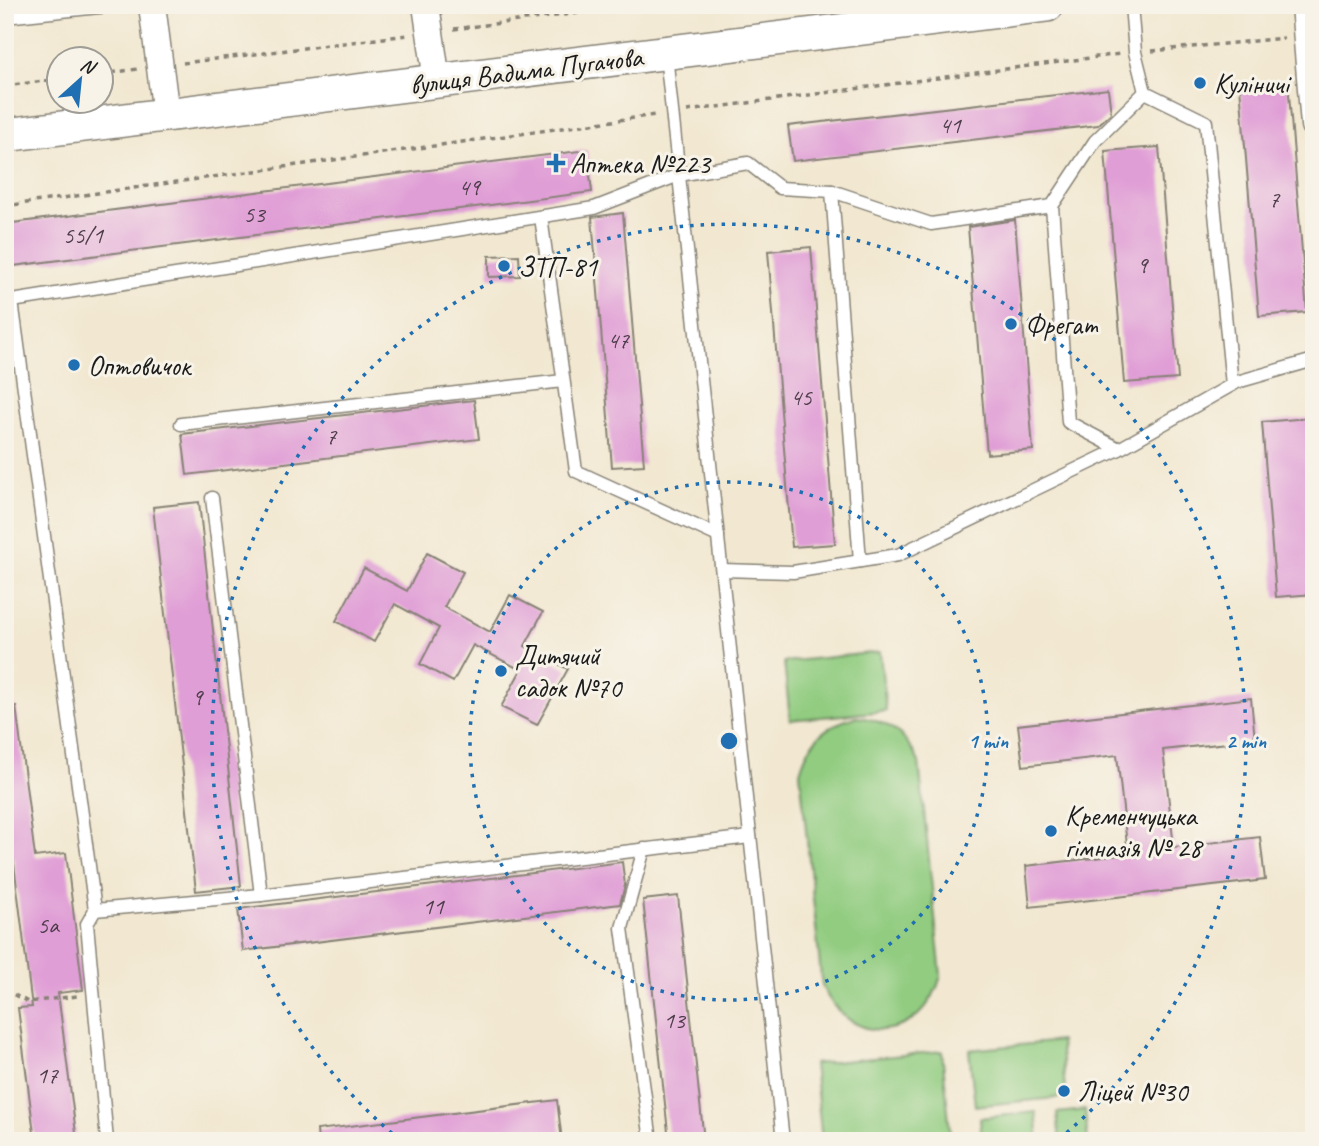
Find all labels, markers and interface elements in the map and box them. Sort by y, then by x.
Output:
street label: вулиця Вадима Пугачова [408,39,646,102]
north arrow [46,46,116,116]
text: N [77,52,101,81]
place label: Куліничі [1214,66,1293,101]
marker: Куліничі [1192,75,1208,91]
house number: 41 [939,110,962,140]
place label: Аптека №223 [570,146,712,181]
marker: Аптека №223 [548,155,564,171]
house number: 49 [458,172,482,202]
house number: 7 [1269,184,1281,214]
house number: 53 [243,199,267,229]
house number: 55/1 [63,220,104,250]
place label: ЗТП-81 [518,249,599,284]
house number: 9 [1137,250,1150,280]
marker: ЗТП-81 [496,258,512,274]
place label: Фрегат [1025,307,1099,342]
marker: Фрегат [1003,316,1019,332]
house number: 47 [607,325,630,355]
place label: Оптовичок [88,348,193,383]
marker: Оптовичок [66,357,82,373]
house number: 45 [790,382,813,412]
house number: 7 [326,421,338,451]
place label: Дитячий садок №70 [515,638,624,705]
marker: Дитячий садок №70 [493,663,509,679]
house number: 9 [192,682,205,712]
text: 1 min [968,728,1008,754]
text: 2 min [1226,728,1266,754]
centre of rings [717,729,741,753]
place label: Кременчуцька гімназія № 28 [1065,798,1204,865]
marker: Кременчуцька гімназія № 28 [1043,823,1059,839]
house number: 11 [422,891,445,921]
house number: 5а [37,910,60,940]
house number: 13 [663,1005,687,1035]
house number: 17 [36,1060,59,1090]
place label: Ліцей №30 [1078,1074,1190,1109]
marker: Ліцей №30 [1056,1083,1072,1099]

